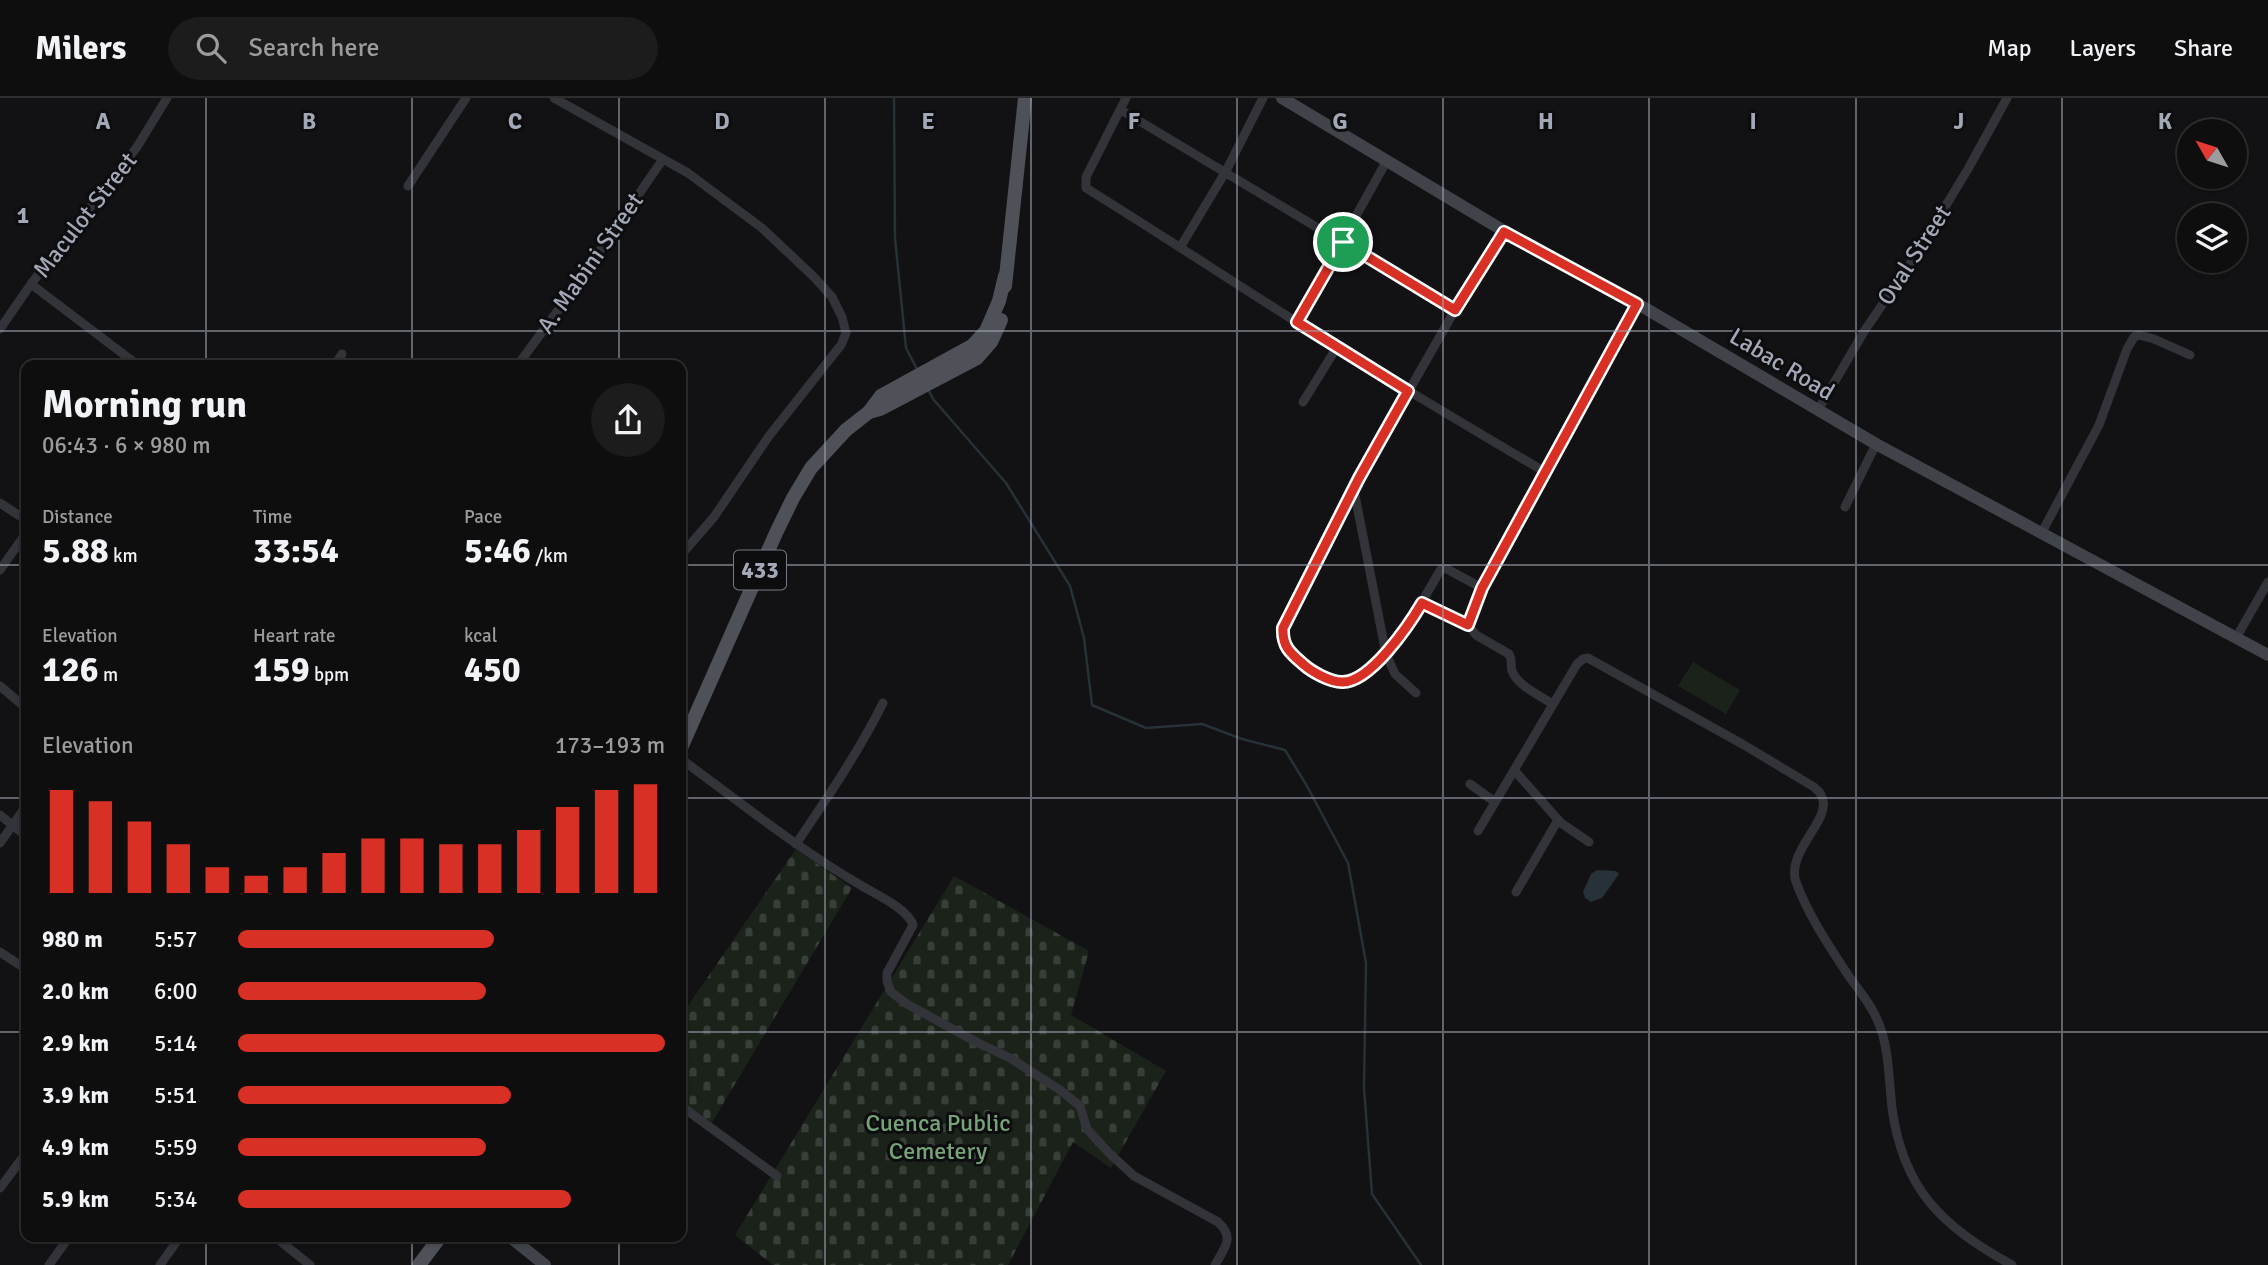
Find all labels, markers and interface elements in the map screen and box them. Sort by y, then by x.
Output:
search box [168,17,658,80]
text: Milers [35,28,126,69]
icon: search [192,29,230,67]
text: Search here [248,32,380,64]
text: Map [1987,33,2032,63]
text: Layers [2070,33,2136,63]
text: Share [2174,33,2233,63]
text: A [96,107,111,136]
text: B [302,107,316,136]
text: C [508,107,522,136]
text: D [714,107,730,136]
text: E [921,107,935,136]
text: F [1128,107,1140,136]
text: G [1332,107,1348,136]
text: H [1538,107,1554,136]
text: I [1749,107,1757,136]
text: J [1954,107,1964,136]
text: K [2158,107,2173,136]
north arrow [2177,119,2247,189]
map controls [2177,119,2247,273]
street label: Maculot Street [27,146,143,284]
street label: A. Mabini Street [530,187,650,339]
street label: Oval Street [1870,199,1958,311]
text: 1 [17,201,29,230]
button: layers [2177,203,2247,273]
pin [1313,212,1373,272]
icon: arrive [1324,223,1362,261]
street label: Labac Road [1724,321,1840,407]
text: Morning run [42,381,247,428]
button: share [591,383,665,457]
text: 06:43 · 6 × 980 m [42,431,211,460]
text: Distance [42,505,113,529]
text: Time [253,505,292,529]
text: Pace [464,505,502,529]
text: 5.88 [42,529,109,572]
text: 33:54 [253,529,339,572]
text: 5:46 [464,529,531,572]
text: km [109,544,138,568]
text: /km [531,544,568,568]
road number: 433 [734,550,786,590]
text: Elevation [42,624,118,648]
text: Heart rate [253,624,335,648]
text: kcal [464,624,497,648]
text: 126 [42,648,99,691]
text: 159 [253,648,310,691]
text: 450 [464,648,521,691]
text: m [99,663,118,687]
text: bpm [310,663,349,687]
text: Elevation [42,731,134,760]
text: 173–193 m [555,731,665,760]
text: 980 m [42,925,103,954]
text: 5:57 [154,925,197,954]
text: 2.0 km [42,977,109,1006]
text: 6:00 [154,977,197,1006]
text: 2.9 km [42,1029,109,1058]
text: 5:14 [154,1029,197,1058]
text: 3.9 km [42,1081,109,1110]
text: 5:51 [154,1081,197,1110]
park label: Cuenca Public Cemetery [865,1108,1011,1166]
text: 4.9 km [42,1133,109,1162]
text: 5:59 [154,1133,197,1162]
text: 5.9 km [42,1185,109,1214]
text: 5:34 [154,1185,197,1214]

